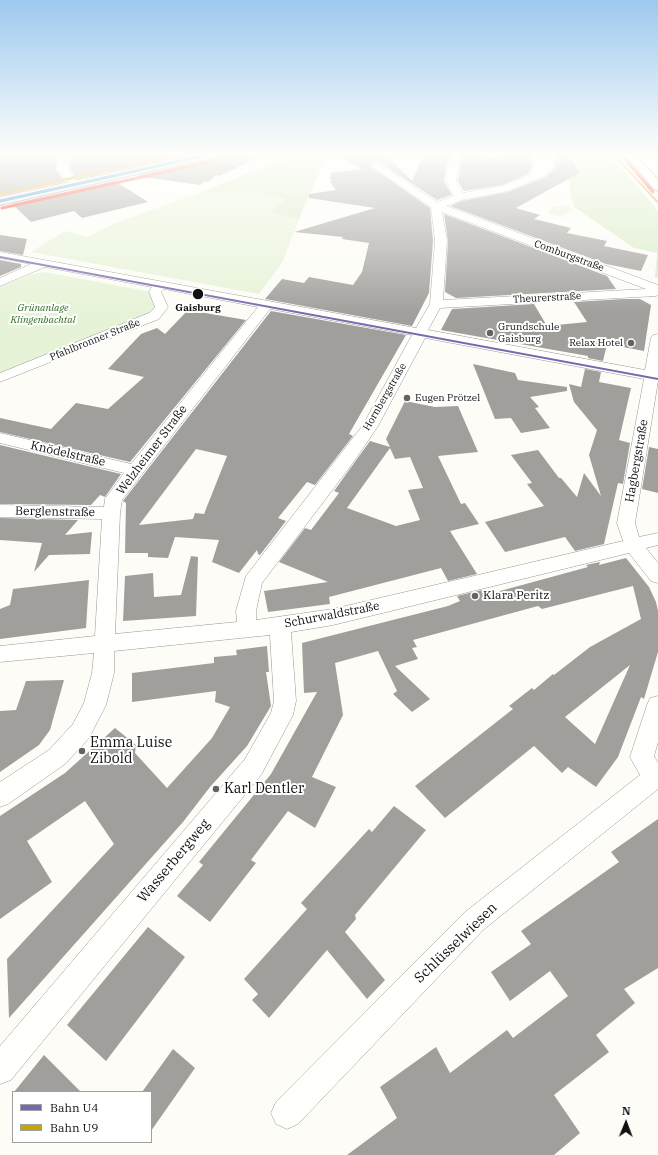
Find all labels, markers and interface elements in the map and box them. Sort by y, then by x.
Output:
street label: Comburgstraße [532,238,606,274]
marker: Gaisburg [191,287,205,301]
street label: Theurerstraße [512,290,582,306]
park label: Grünanlage Klingenbachtal [11,302,75,326]
place label: Gaisburg [175,302,221,314]
street label: Pfahlbronner Straße [48,316,142,364]
place label: Grundschule Gaisburg [498,321,559,344]
marker: Grundschule Gaisburg [485,328,495,338]
place label: Relax Hotel [569,337,623,349]
marker: Relax Hotel [626,338,636,348]
street label: Hornbergstraße [361,361,409,433]
place label: Eugen Prötzel [415,392,480,404]
marker: Eugen Prötzel [402,393,412,403]
street label: Welzheimer Straße [114,402,190,498]
street label: Hagbergstraße [623,418,651,504]
street label: Knödelstraße [29,438,107,470]
street label: Berglenstraße [15,504,95,520]
place label: Klara Peritz [483,589,549,603]
marker: Klara Peritz [470,591,480,601]
street label: Schurwaldstraße [283,599,381,631]
place label: Emma Luise Zibold [90,735,172,768]
marker: Emma Luise Zibold [77,746,87,756]
place label: Karl Dentler [224,781,304,797]
marker: Karl Dentler [211,784,221,794]
street label: Wasserbergweg [134,816,214,906]
street label: Schlüsselwiesen [411,899,501,987]
legend [12,1091,152,1143]
text: Bahn U4 [50,1100,99,1115]
north arrow [606,1103,646,1143]
text: N [622,1104,631,1118]
text: Bahn U9 [50,1120,99,1135]

